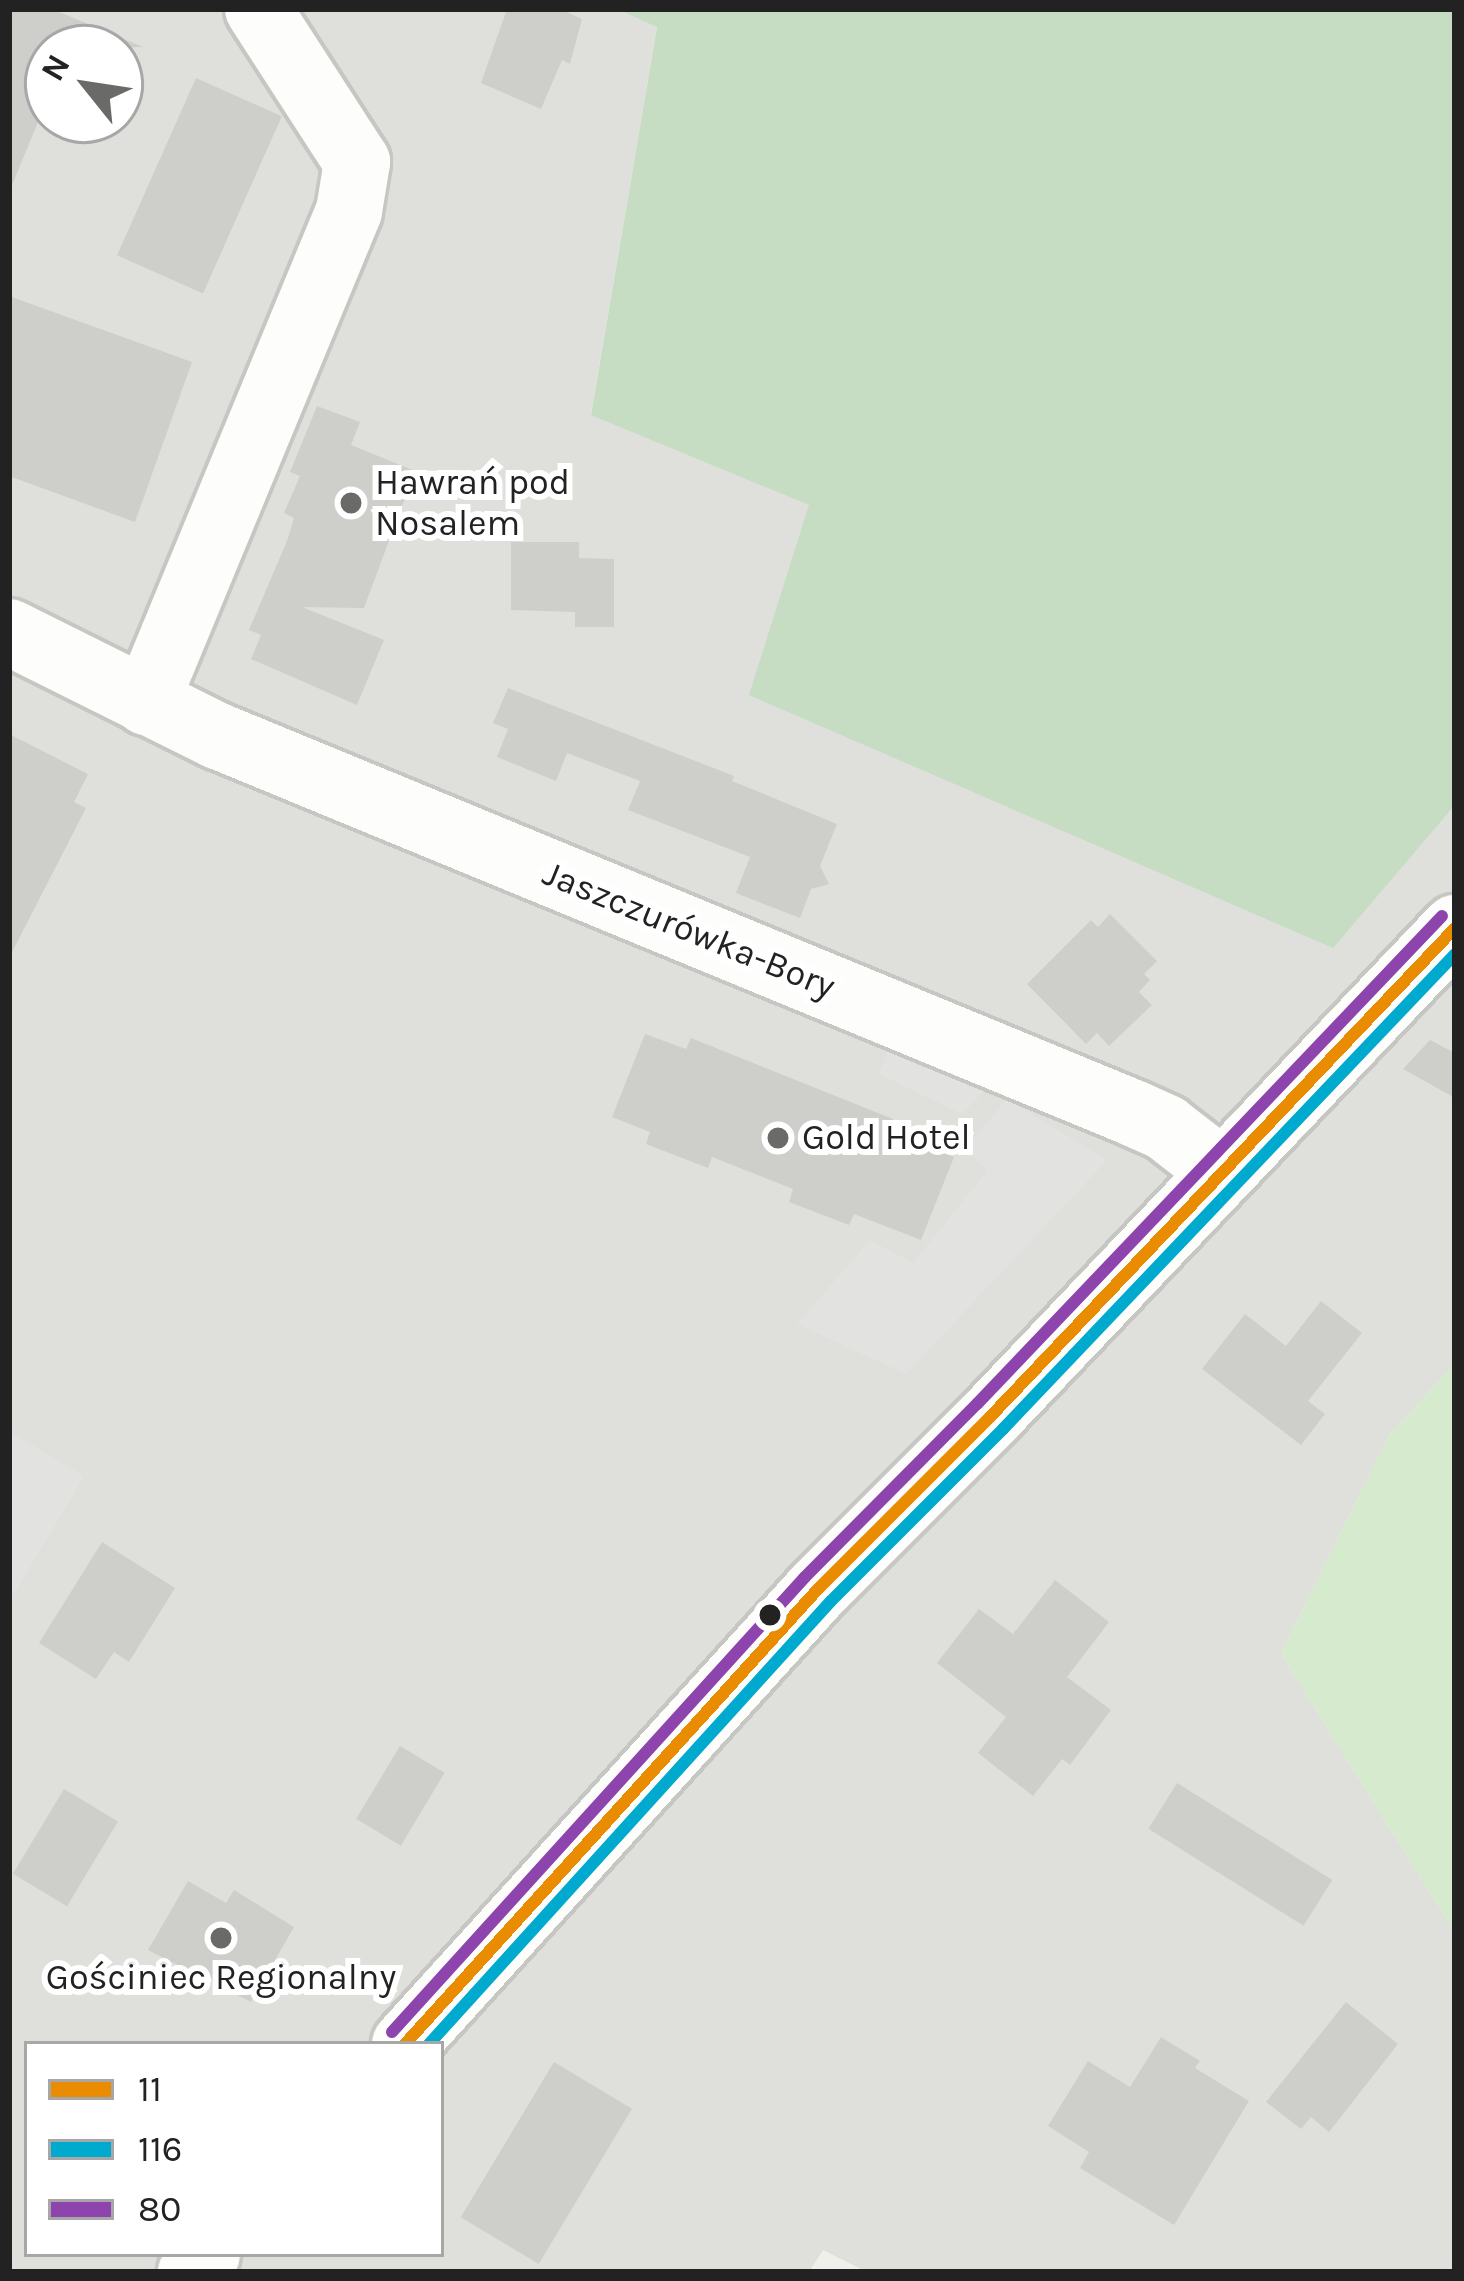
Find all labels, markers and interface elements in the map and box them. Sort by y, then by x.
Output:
north arrow [24,24,144,144]
text: N [33,48,78,87]
place label: Hawrań pod Nosalem [375,460,570,545]
marker: Hawrań pod Nosalem [338,490,364,516]
street label: Jaszczurówka-Bory [537,852,841,1008]
place label: Gold Hotel [802,1116,971,1160]
marker: Gold Hotel [765,1125,791,1151]
unlabelled marker [759,1604,781,1626]
marker: Gościniec Regionalny [208,1925,234,1951]
place label: Gościniec Regionalny [46,1956,396,2000]
legend [24,2041,444,2257]
text: 11 [138,2068,162,2110]
text: 116 [138,2128,182,2170]
text: 80 [138,2188,182,2230]

